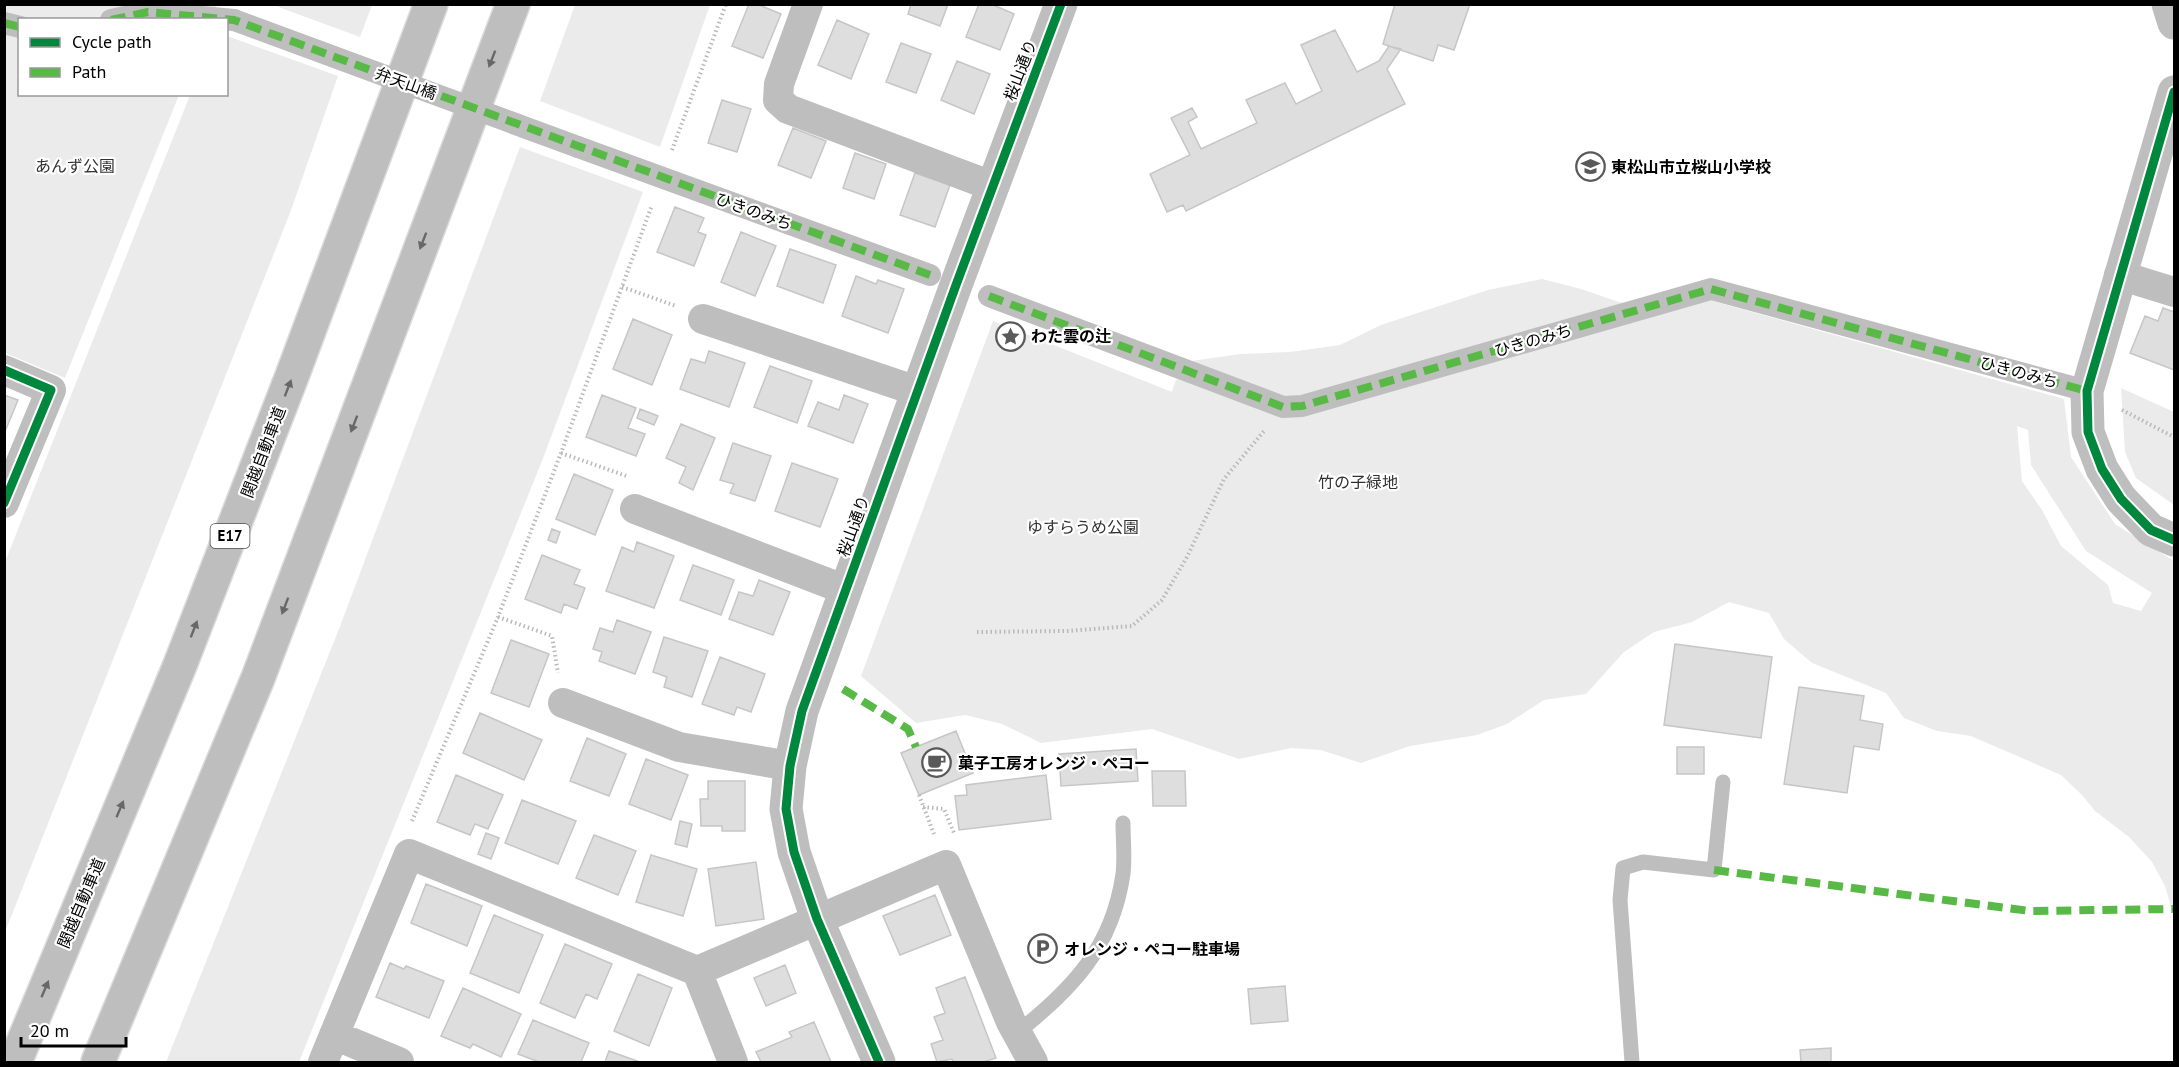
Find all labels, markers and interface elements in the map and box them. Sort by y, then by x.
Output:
legend [18,18,228,96]
text: Cycle path [72,30,152,53]
street label: 桜山通り [999,37,1041,103]
one-way arrow [487,50,496,68]
text: Path [72,60,106,83]
street label: 弁天山橋 [373,63,439,103]
school or university icon: 東松山市立桜山小学校 [1574,151,1606,183]
park label: あんず公園 [35,156,115,176]
place label: 東松山市立桜山小学校 [1611,157,1771,177]
street label: ひきのみち [713,188,795,234]
one-way arrow [418,233,428,251]
street label: ひきのみち [1492,319,1574,361]
place icon: わた雲の辻 [994,320,1026,352]
place label: わた雲の辻 [1031,326,1111,346]
street label: ひきのみち [1978,352,2060,392]
one-way arrow [283,379,293,397]
street label: 関越自動車道 [236,404,290,500]
one-way arrow [348,415,358,433]
park label: 竹の子緑地 [1318,472,1398,492]
street label: 桜山通り [833,493,873,559]
park label: ゆすらうめ公園 [1027,517,1139,537]
road number: E17 [210,524,250,548]
one-way arrow [280,597,289,615]
one-way arrow [190,620,199,638]
cafe icon: 菓子工房オレンジ・ペコー [921,747,953,779]
place label: 菓子工房オレンジ・ペコー [958,753,1150,773]
one-way arrow [116,800,125,818]
street label: 関越自動車道 [53,855,109,951]
parking icon: オレンジ・ペコー駐車場 [1027,933,1059,965]
place label: オレンジ・ペコー駐車場 [1064,939,1240,959]
one-way arrow [41,980,50,998]
scale bar [21,1010,126,1048]
text: 20 m [30,1019,69,1042]

